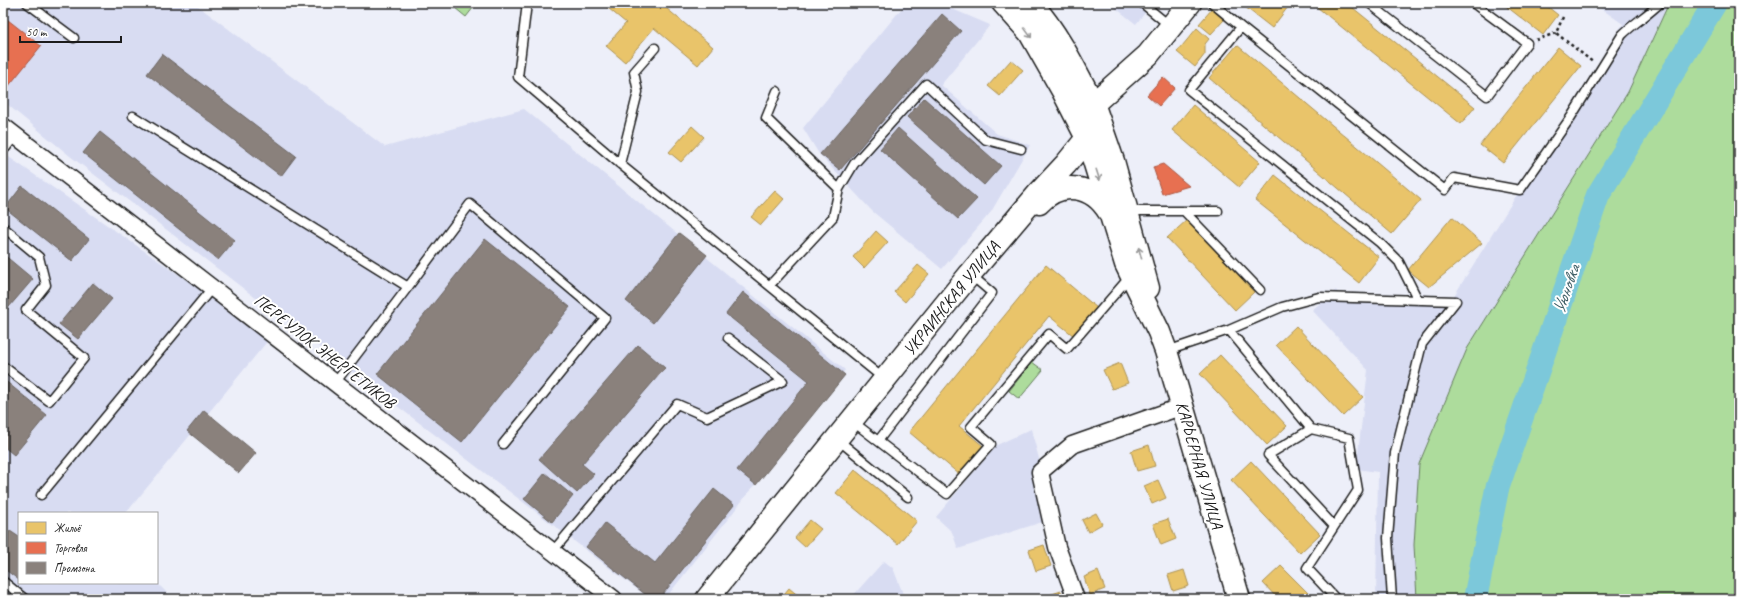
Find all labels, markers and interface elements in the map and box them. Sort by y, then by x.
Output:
scale bar [20,18,121,44]
text: 50 m [26,24,48,40]
one-way arrow [1024,27,1033,38]
one-way arrow [1095,168,1102,181]
street label: УКРАИНСКАЯ УЛИЦА [899,236,1004,360]
one-way arrow [1136,247,1143,260]
water label: Уюновка [1547,259,1585,316]
street label: ПЕРЕУЛОК ЭНЕРГЕТИКОВ [250,290,401,414]
street label: КАРЬЕРНАЯ УЛИЦА [1171,399,1228,533]
legend [18,512,158,584]
text: Жильё [54,520,82,536]
text: Торговля [54,540,87,556]
text: Промзона [54,560,96,576]

